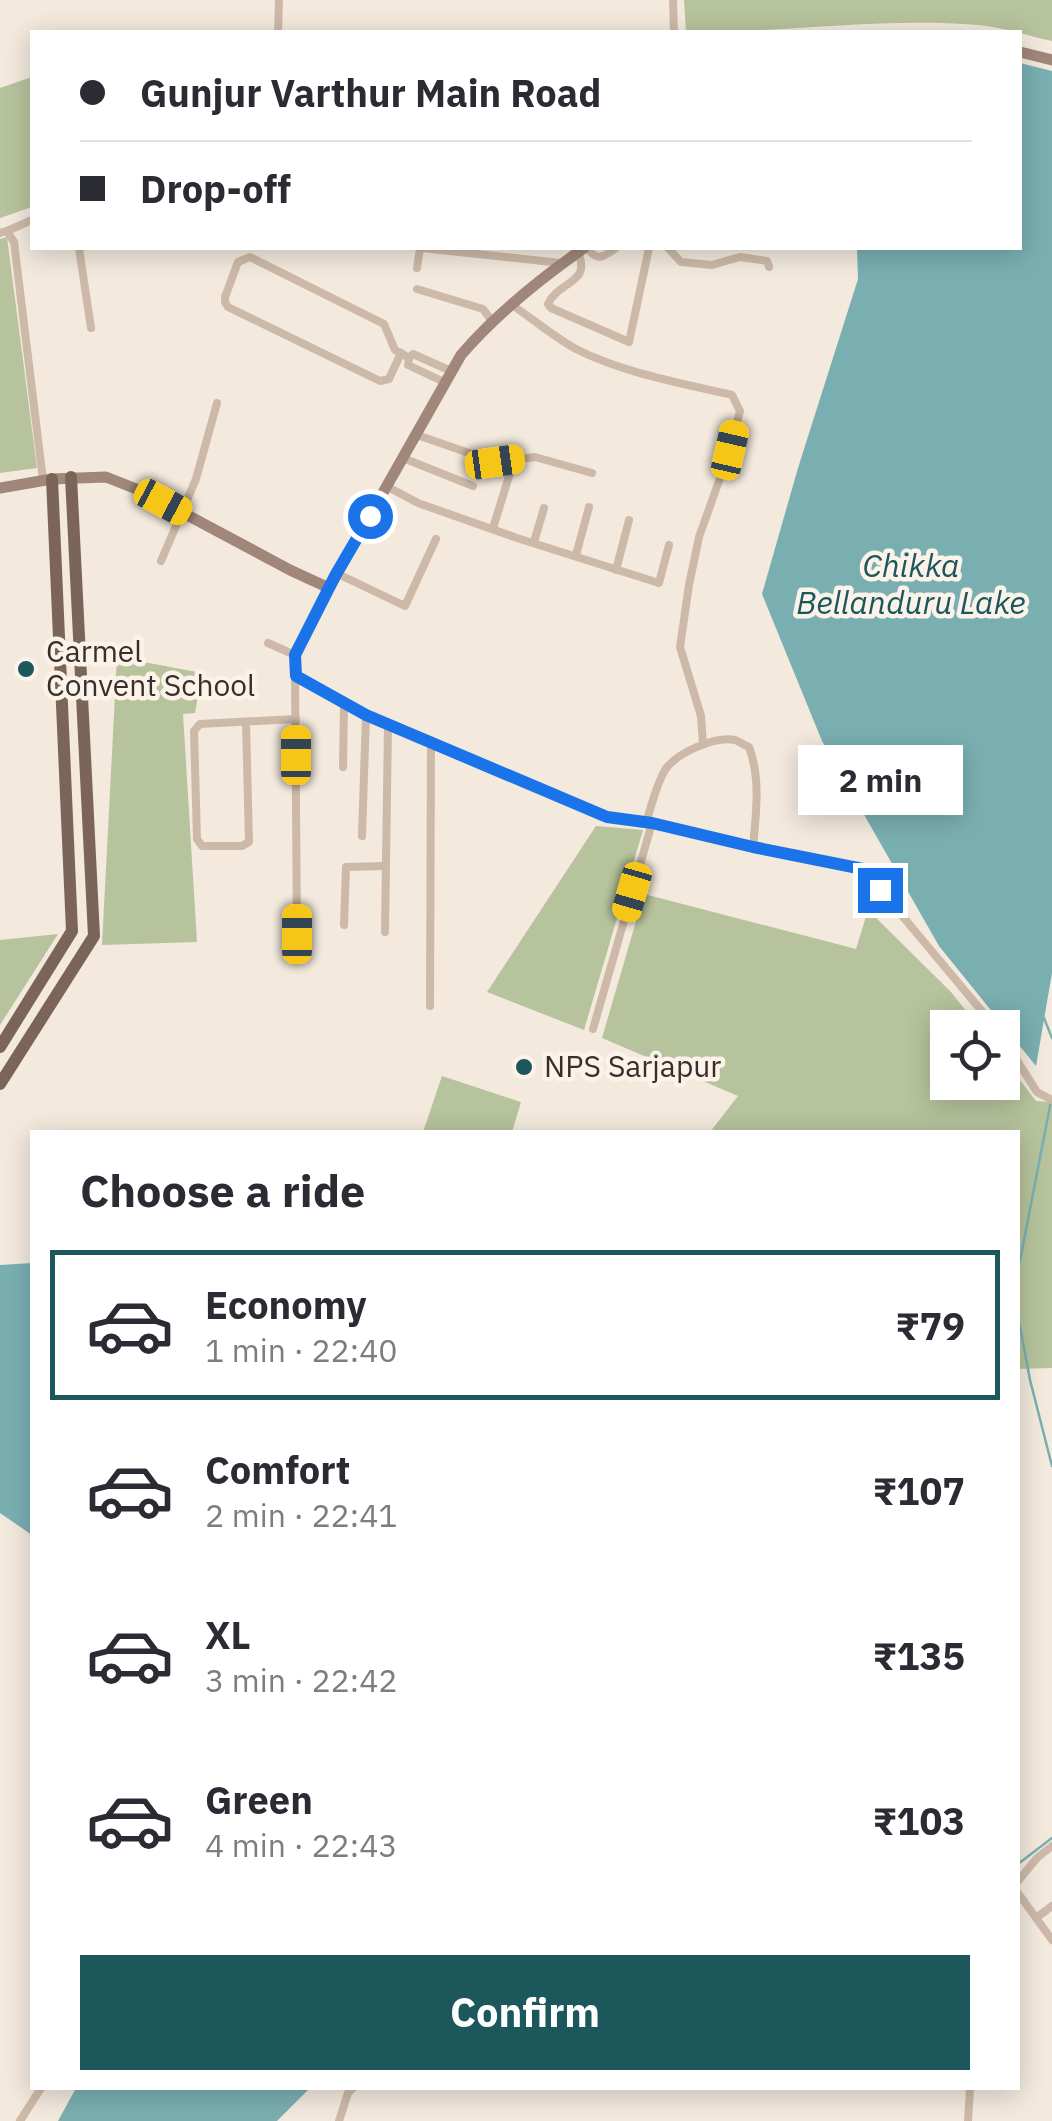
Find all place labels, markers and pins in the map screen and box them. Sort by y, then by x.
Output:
place label: Carmel Convent School [46,631,255,704]
marker: Carmel Convent School [15,658,37,680]
place label: NPS Sarjapur [544,1046,721,1085]
marker: NPS Sarjapur [513,1056,535,1078]

